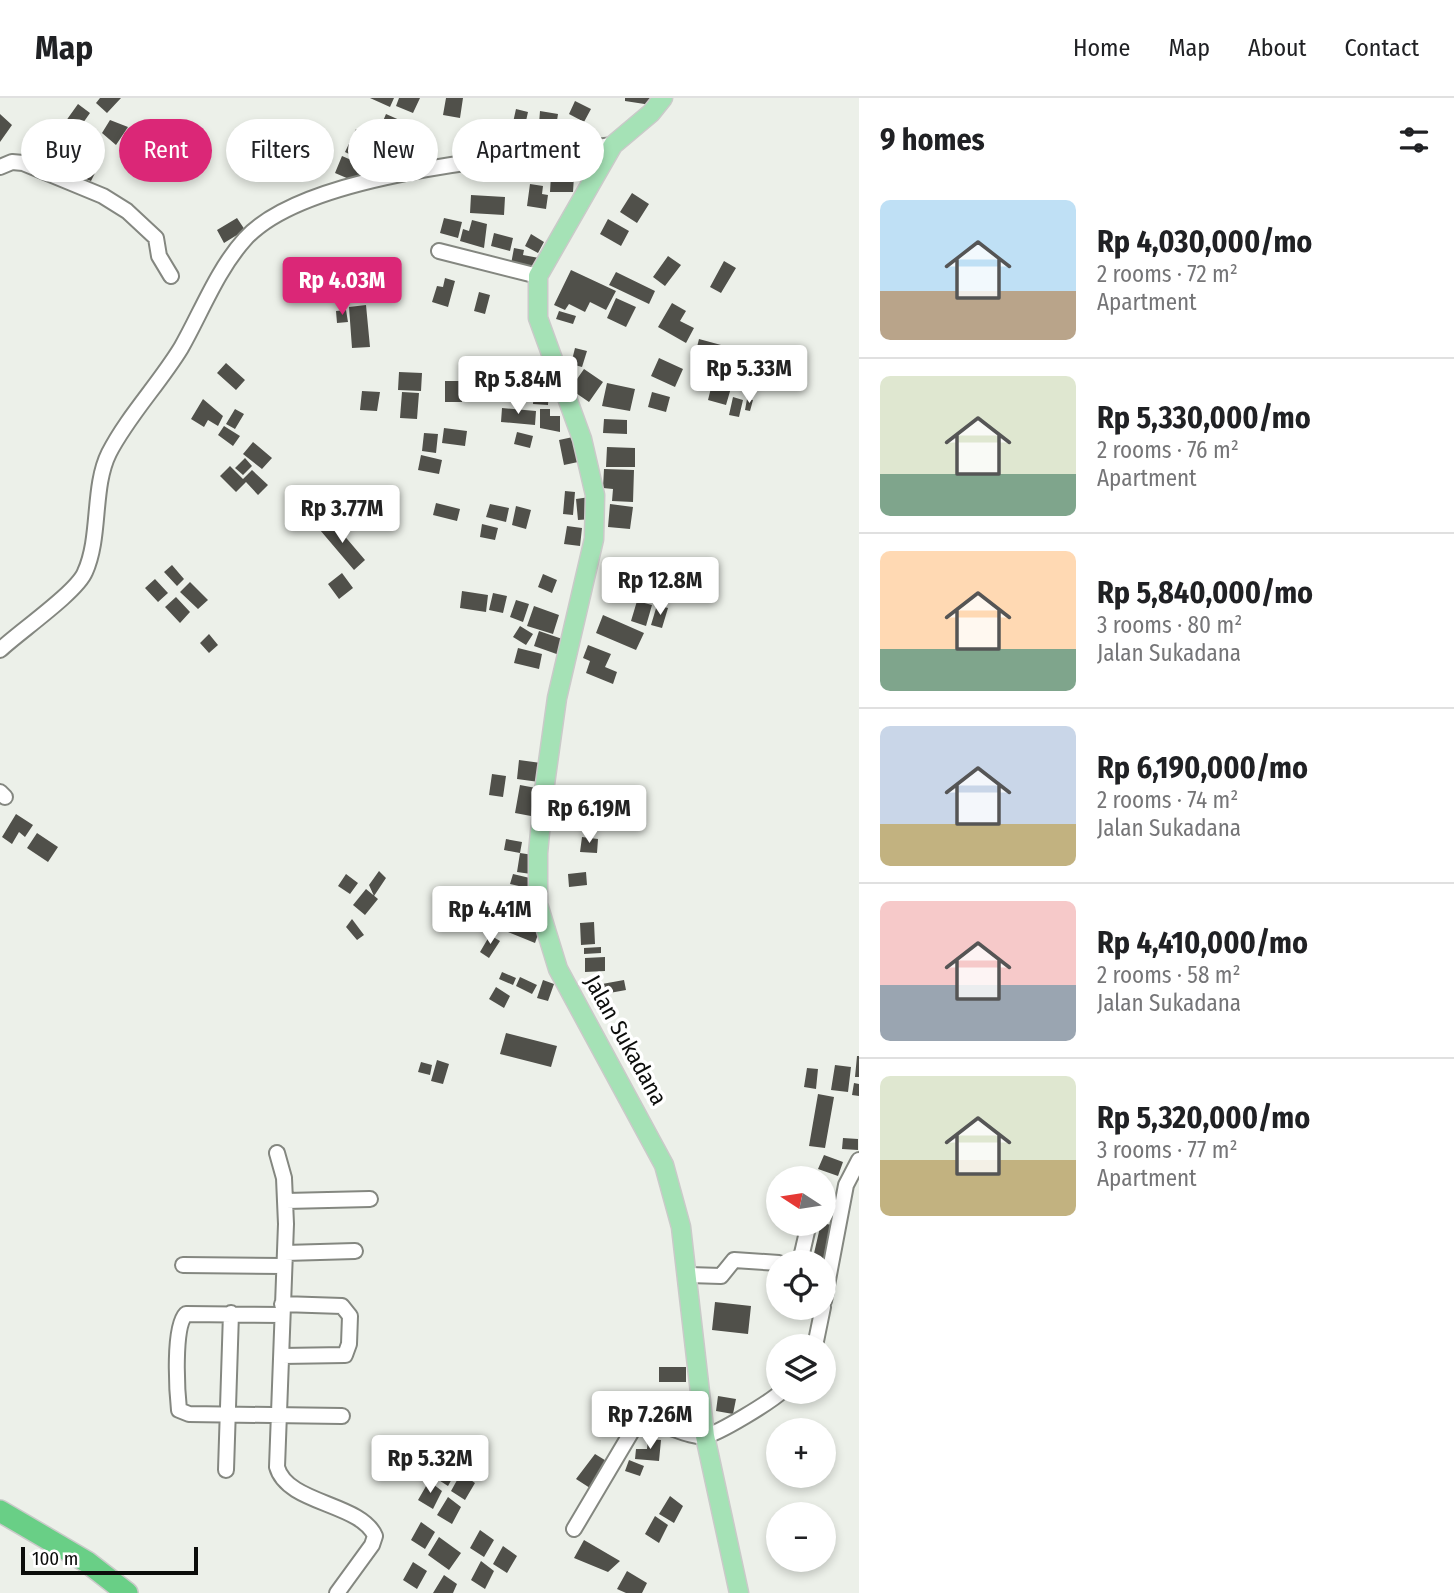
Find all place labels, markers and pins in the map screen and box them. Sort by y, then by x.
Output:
pin: Rp 4.03M [270,258,414,317]
pin: Rp 5.33M [677,345,821,405]
pin: Rp 5.84M [446,356,590,416]
pin: Rp 3.77M [270,486,414,545]
pin: Rp 12.8M [588,558,732,617]
pin: Rp 6.19M [517,786,661,845]
pin: Rp 4.41M [418,886,562,946]
pin: Rp 7.26M [578,1392,722,1451]
pin: Rp 5.32M [358,1436,502,1495]

